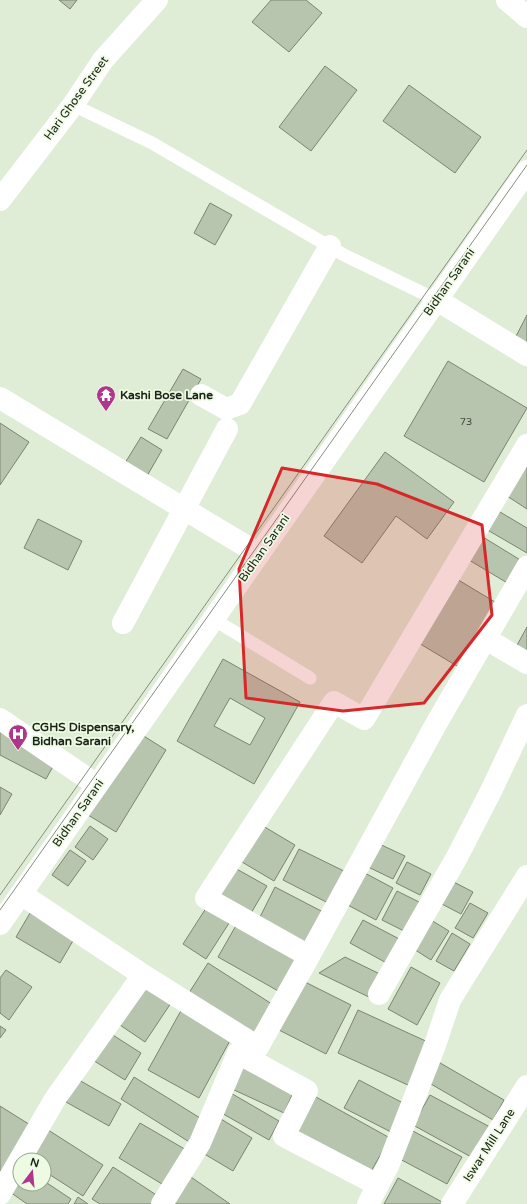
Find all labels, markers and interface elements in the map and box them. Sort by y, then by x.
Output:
street label: Hari Ghose Street [41,53,111,143]
street label: Bidhan Sarani [421,246,477,318]
temple icon: Kashi Bose Lane [95,384,117,412]
place label: Kashi Bose Lane [120,388,213,402]
house number: 73 [460,416,472,428]
street label: Bidhan Sarani [236,512,292,584]
place label: CGHS Dispensary, Bidhan Sarani [32,720,134,748]
hospital icon: CGHS Dispensary, Bidhan Sarani [7,723,29,751]
street label: Bidhan Sarani [50,777,106,849]
street label: Iswar Mill Lane [460,1106,518,1184]
north arrow [12,1152,52,1192]
text: N [29,1155,41,1170]

